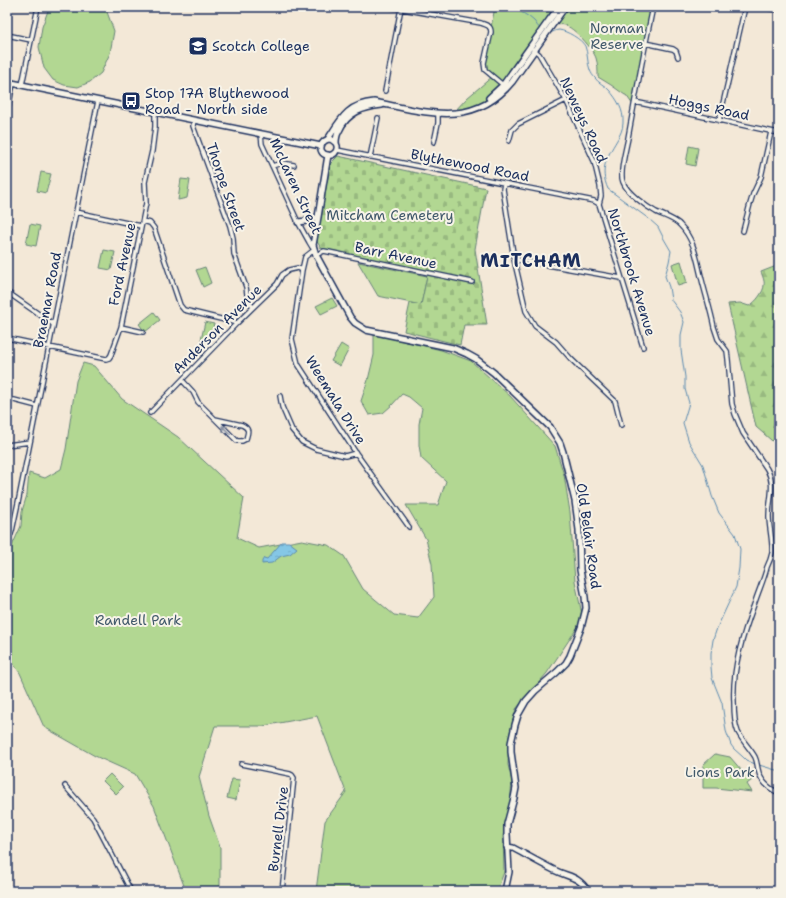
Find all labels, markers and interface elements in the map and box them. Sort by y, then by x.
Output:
park label: Norman Reserve [590,19,645,53]
school or university icon: Scotch College [187,35,209,57]
place label: Scotch College [212,37,310,55]
street label: Neweys Road [556,74,612,166]
place label: Stop 17A Blythewood Road - North side [145,84,289,118]
bus stop icon: Stop 17A Blythewood Road - North side [120,90,142,112]
street label: Hoggs Road [667,90,751,124]
street label: McLaren Street [266,135,326,237]
street label: Thorpe Street [202,140,250,234]
street label: Blythewood Road [409,145,531,185]
park label: Mitcham Cemetery [326,206,454,224]
street label: Northbrook Avenue [604,206,660,338]
street label: Ford Avenue [104,221,140,307]
street label: Barr Avenue [353,238,439,273]
district label: MITCHAM [480,249,582,273]
street label: Braemar Road [29,250,65,350]
street label: Anderson Avenue [169,281,265,377]
street label: Weemala Drive [302,352,370,448]
one-way arrow [221,425,231,435]
street label: Old Belair Road [573,482,605,590]
park label: Randell Park [95,611,181,629]
park label: Lions Park [685,763,755,781]
street label: Burnell Drive [264,785,292,873]

